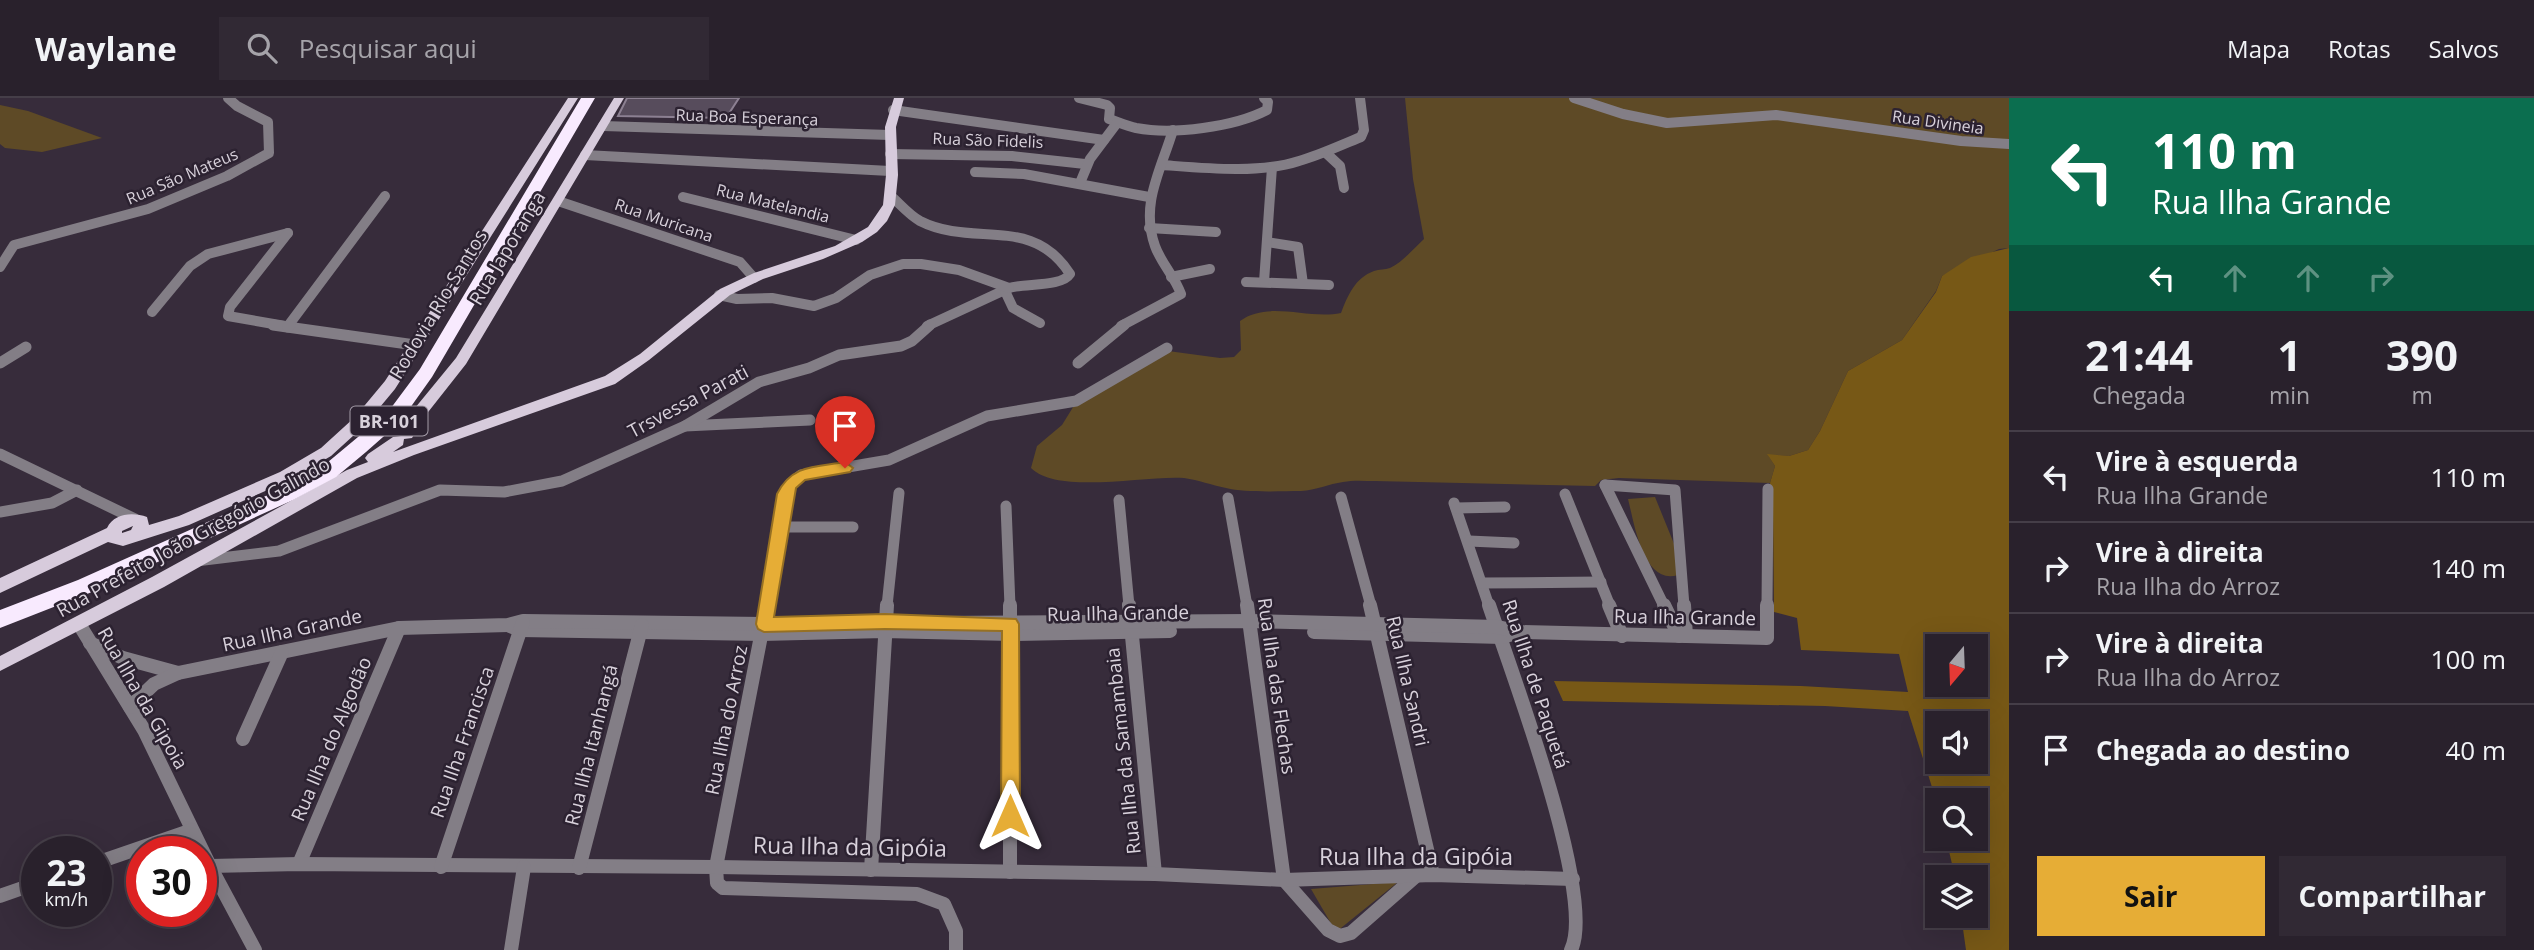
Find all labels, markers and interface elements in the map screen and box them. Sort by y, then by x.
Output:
search box [219,17,709,80]
text: Waylane [35,26,177,71]
icon: search [243,29,281,67]
text: Pesquisar aqui [299,30,477,66]
text: Mapa [2227,32,2290,65]
text: Rotas [2328,32,2391,65]
text: Salvos [2429,32,2499,65]
street label: Rua Boa Esperança [675,104,819,130]
street label: Rua Divineia [1891,105,1985,139]
text: 110 m [2152,117,2297,183]
icon: left [2037,126,2128,217]
street label: Rua São Fidelis [932,127,1044,153]
street label: Rua São Mateus [123,143,241,209]
street label: Rua Matelandia [714,178,832,228]
text: Rua Ilha Grande [2152,180,2392,223]
street label: Rua Japoranga [463,186,551,310]
street label: Rua Muricana [612,193,716,247]
street label: Rodovia Rio-Santos [383,224,493,384]
icon: left [2143,259,2181,297]
icon: ahead [2216,259,2254,297]
icon: ahead [2289,259,2327,297]
icon: right [2362,259,2400,297]
text: 21:44 [2085,326,2193,383]
text: 1 [2277,326,2302,383]
text: 390 [2386,326,2458,383]
street label: Trsvessa Parati [623,358,753,444]
text: Chegada [2092,379,2186,411]
text: min [2269,379,2310,411]
text: m [2411,379,2433,411]
pin [815,396,875,468]
road number: BR-101 [350,407,428,436]
icon: arrive [826,407,864,445]
text: Vire à esquerda [2096,443,2298,479]
street label: Rua Prefeito João Gregório Galindo [52,451,334,623]
icon: left [2037,458,2075,496]
text: 110 m [2431,459,2506,495]
text: Rua Ilha Grande [2096,479,2268,511]
text: Vire à direita [2096,534,2264,570]
icon: right [2037,549,2075,587]
text: 140 m [2431,550,2506,586]
text: Rua Ilha do Arroz [2096,570,2280,602]
street label: Rua Ilha das Flechas [1252,596,1302,776]
street label: Rua Ilha de Paquetá [1496,596,1576,772]
street label: Rua Ilha Grande [1047,599,1189,627]
street label: Rua Ilha Grande [220,603,364,657]
street label: Rua Ilha Grande [1614,603,1756,631]
street label: Rua Ilha Sandri [1380,613,1436,749]
street label: Rua Ilha da Gipoia [92,622,194,774]
text: Vire à direita [2096,625,2264,661]
north arrow [1925,634,1988,696]
map controls [1925,634,1988,928]
icon: right [2037,640,2075,678]
text: 100 m [2431,641,2506,677]
street label: Rua Ilha do Arroz [699,643,753,797]
street label: Rua Ilha da Samambaia [1099,646,1147,856]
street label: Rua Ilha do Algodão [285,653,377,825]
text: Rua Ilha do Arroz [2096,661,2280,693]
street label: Rua Ilha Itanhangá [558,662,624,828]
street label: Rua Ilha Francisca [424,663,500,821]
button: sound [1925,711,1988,774]
icon: arrive [2037,731,2075,769]
text: Chegada ao destino [2096,732,2350,768]
text: 40 m [2445,732,2506,768]
position arrow [973,779,1047,853]
button: search [1925,788,1988,851]
street label: Rua Ilha da Gipóia [753,828,947,864]
speed limit sign: 30 [126,836,217,927]
street label: Rua Ilha da Gipóia [1319,840,1513,872]
text: 23 [46,849,87,896]
button: Sair [2037,856,2265,936]
button: Compartilhar [2279,856,2506,936]
button: layers [1925,865,1988,928]
text: km/h [45,887,88,911]

